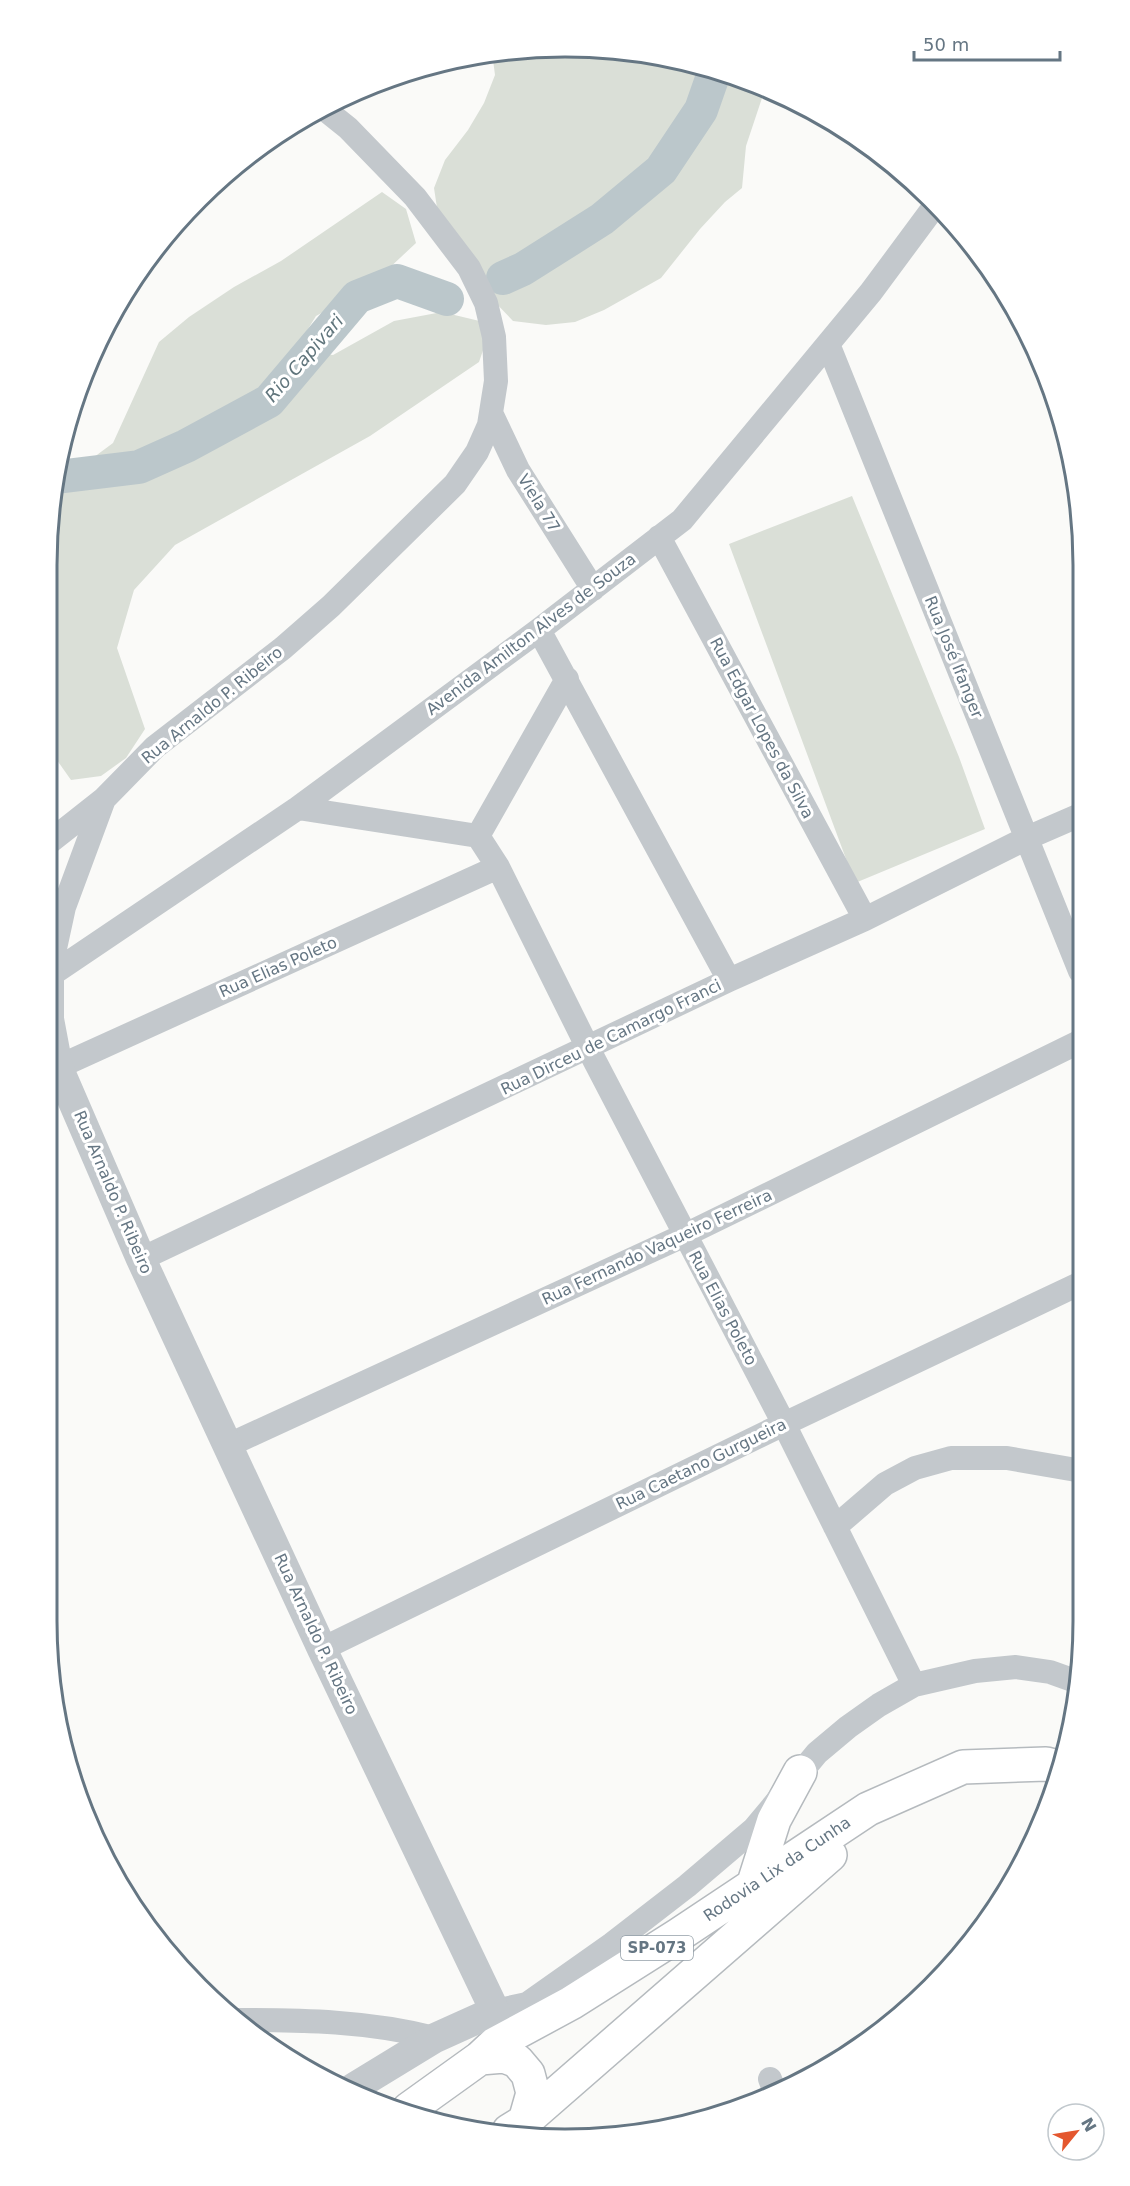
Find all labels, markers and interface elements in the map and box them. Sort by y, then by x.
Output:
scale bar [914,24,1060,62]
text: 50 m [923,34,969,55]
water label: Rio Capivari [261,310,347,406]
street label: Viela 77 [514,471,564,535]
street label: Avenida Amilton Alves de Souza [423,549,639,719]
street label: Rua José Ifanger [921,593,987,721]
street label: Rua Edgar Lopes da Silva [706,634,818,822]
street label: Rua Arnaldo P. Ribeiro [138,642,286,768]
street label: Rua Elias Poleto [216,933,340,1001]
street label: Rua Dirceu de Camargo Franci [498,975,724,1099]
street label: Rua Arnaldo P. Ribeiro [70,1108,156,1276]
street label: Rua Fernando Vaqueiro Ferreira [539,1185,775,1309]
street label: Rua Elias Poleto [685,1248,761,1368]
street label: Rua Caetano Gurgueira [613,1414,789,1514]
street label: Rua Arnaldo P. Ribeiro [270,1550,362,1718]
street label: Rodovia Lix da Cunha [700,1813,854,1925]
road number: SP-073 [621,1936,693,1960]
north arrow [1046,2102,1106,2162]
text: N [1077,2114,1100,2135]

